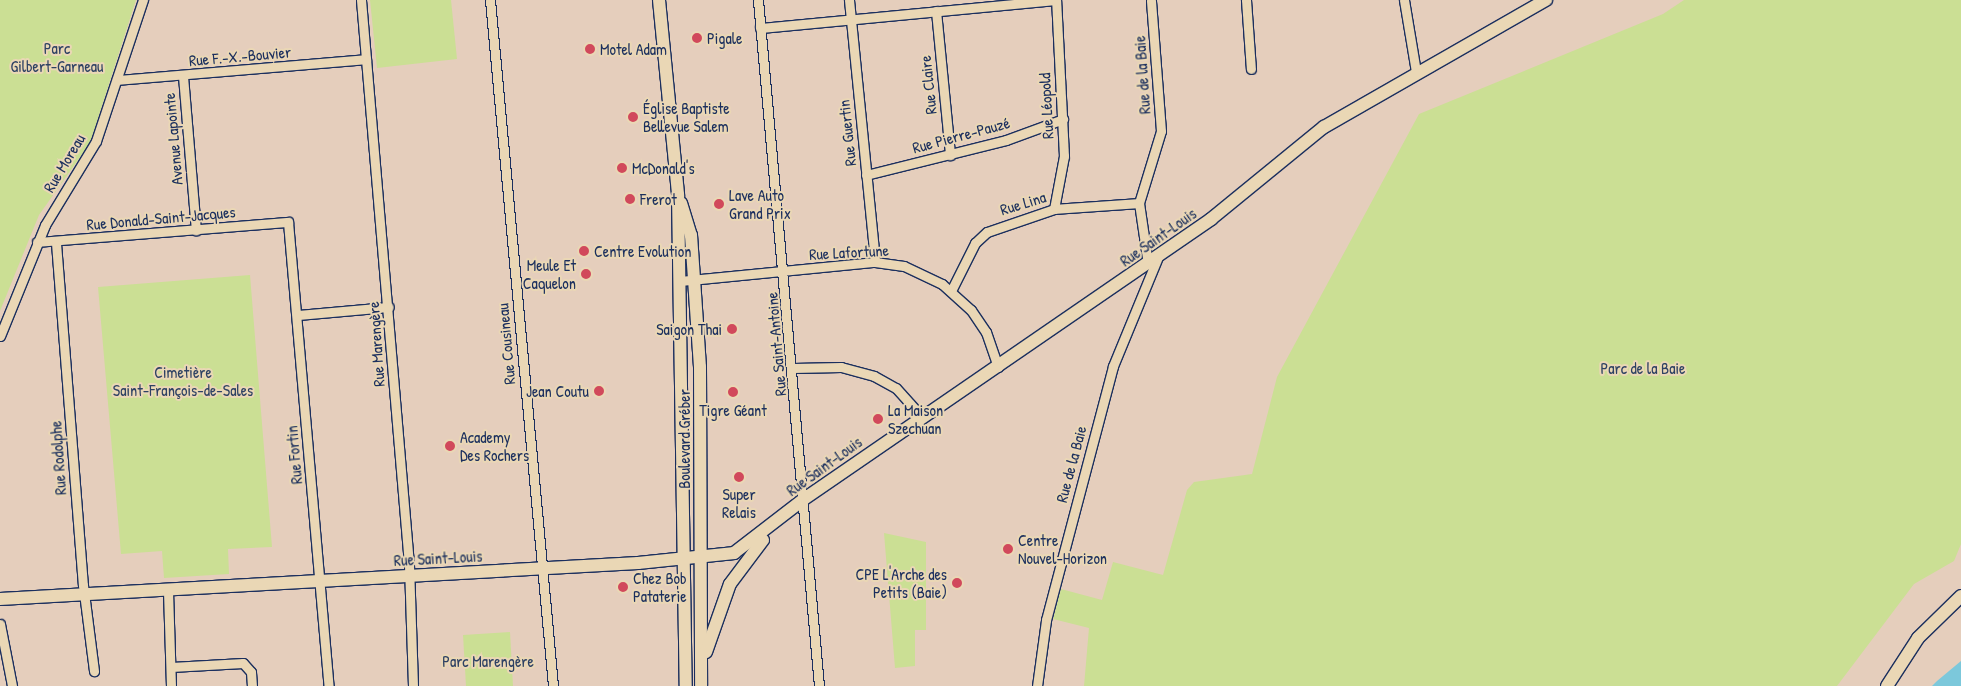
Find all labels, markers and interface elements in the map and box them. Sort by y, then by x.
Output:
place label: Pigale [707,28,742,48]
marker: Pigale [691,32,703,44]
street label: Rue de la Baie [1130,35,1154,115]
park label: Parc Gilbert-Garneau [11,38,103,76]
place label: Motel Adam [600,39,667,59]
street label: Rue F.-X.-Bouvier [188,42,292,70]
marker: Motel Adam [584,43,596,55]
street label: Rue Claire [915,55,941,115]
street label: Rue Léopold [1035,72,1057,140]
street label: Avenue Lapointe [159,92,187,186]
place label: Église Baptiste Bellevue Salem [643,98,730,136]
street label: Rue Guertin [834,99,860,167]
marker: Église Baptiste Bellevue Salem [627,111,639,123]
street label: Rue Pierre-Pauzé [910,113,1012,157]
street label: Rue Moreau [39,130,89,196]
place label: McDonald's [632,158,695,178]
marker: McDonald's [616,162,628,174]
place label: Lave Auto Grand Prix [729,185,791,223]
street label: Rue Lina [998,187,1048,219]
place label: Frerot [640,189,677,209]
marker: Frerot [624,193,636,205]
marker: Lave Auto Grand Prix [713,198,725,210]
street label: Rue Donald-Saint-Jacques [86,202,236,234]
street label: Rue Saint-Louis [1116,204,1200,270]
street label: Rue Lafortune [809,240,889,264]
place label: Centre Evolution [594,241,691,261]
marker: Centre Evolution [578,245,590,257]
place label: Meule Et Caquelon [523,255,576,293]
marker: Meule Et Caquelon [580,268,592,280]
street label: Rue Saint-Antoine [762,291,790,397]
street label: Rue Marengère [363,301,389,387]
street label: Rue Cousineau [493,303,519,385]
place label: Saigon Thai [656,319,722,339]
marker: Saigon Thai [726,323,738,335]
park label: Parc de la Baie [1601,358,1685,378]
park label: Cimetière Saint-François-de-Sales [113,362,253,400]
place label: Jean Coutu [526,381,589,401]
marker: Jean Coutu [593,385,605,397]
marker: Tigre Géant [727,386,739,398]
street label: Boulevard Gréber [674,389,694,489]
place label: Tigre Géant [699,400,767,420]
place label: La Maison Szechuan [888,400,943,438]
marker: La Maison Szechuan [872,413,884,425]
street label: Rue Rodolphe [46,420,70,496]
street label: Rue de la Baie [1052,424,1090,504]
street label: Rue Fortin [282,425,306,485]
place label: Academy Des Rochers [460,427,529,465]
street label: Rue Saint-Louis [782,432,866,500]
marker: Academy Des Rochers [444,440,456,452]
marker: Super Relais [733,471,745,483]
place label: Super Relais [722,484,756,522]
place label: Centre Nouvel-Horizon [1018,530,1107,568]
marker: Centre Nouvel-Horizon [1002,543,1014,555]
street label: Rue Saint-Louis [393,546,483,570]
place label: CPE L'Arche des Petits (Baie) [855,564,947,602]
place label: Chez Bob Pataterie [633,568,687,606]
marker: CPE L'Arche des Petits (Baie) [951,577,963,589]
marker: Chez Bob Pataterie [617,581,629,593]
park label: Parc Marengère [442,651,534,671]

